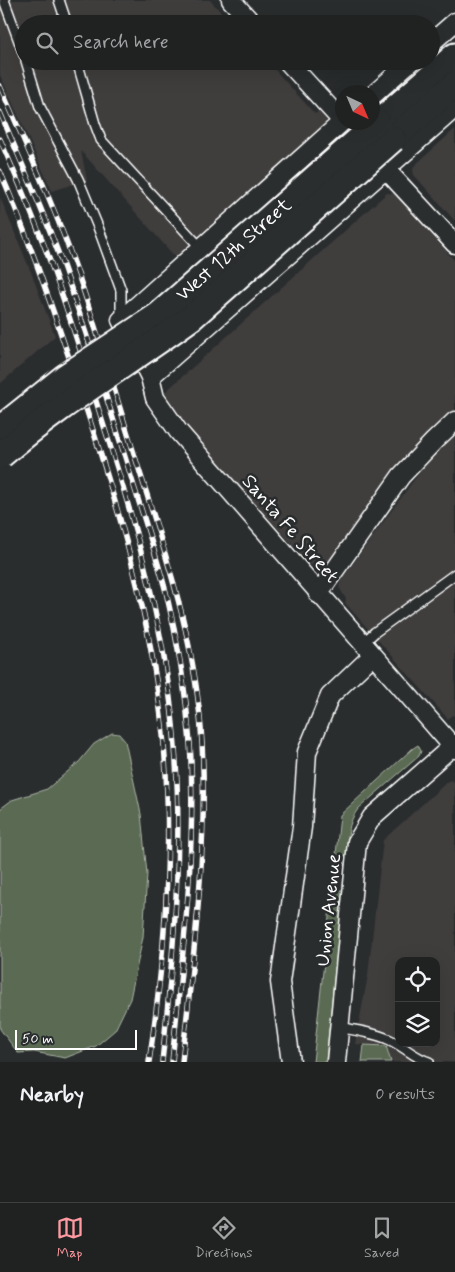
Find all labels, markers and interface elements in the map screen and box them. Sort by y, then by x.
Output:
search box [15,15,440,70]
icon: search [33,29,61,57]
text: Search here [73,30,169,55]
north arrow [335,85,380,130]
street label: West 12th Street [170,192,298,308]
street label: Santa Fe Street [235,469,345,589]
street label: Union Avenue [310,852,348,968]
map controls [395,957,440,1047]
button: locate [395,957,440,1002]
button: layers [395,1002,440,1047]
scale bar [15,1027,138,1050]
text: 50 m [22,1030,53,1048]
text: Nearby [20,1081,84,1109]
text: 0 results [375,1084,435,1105]
tab: Map [56,1214,84,1262]
tab: Directions [195,1214,253,1262]
tab: Saved [364,1214,399,1262]

